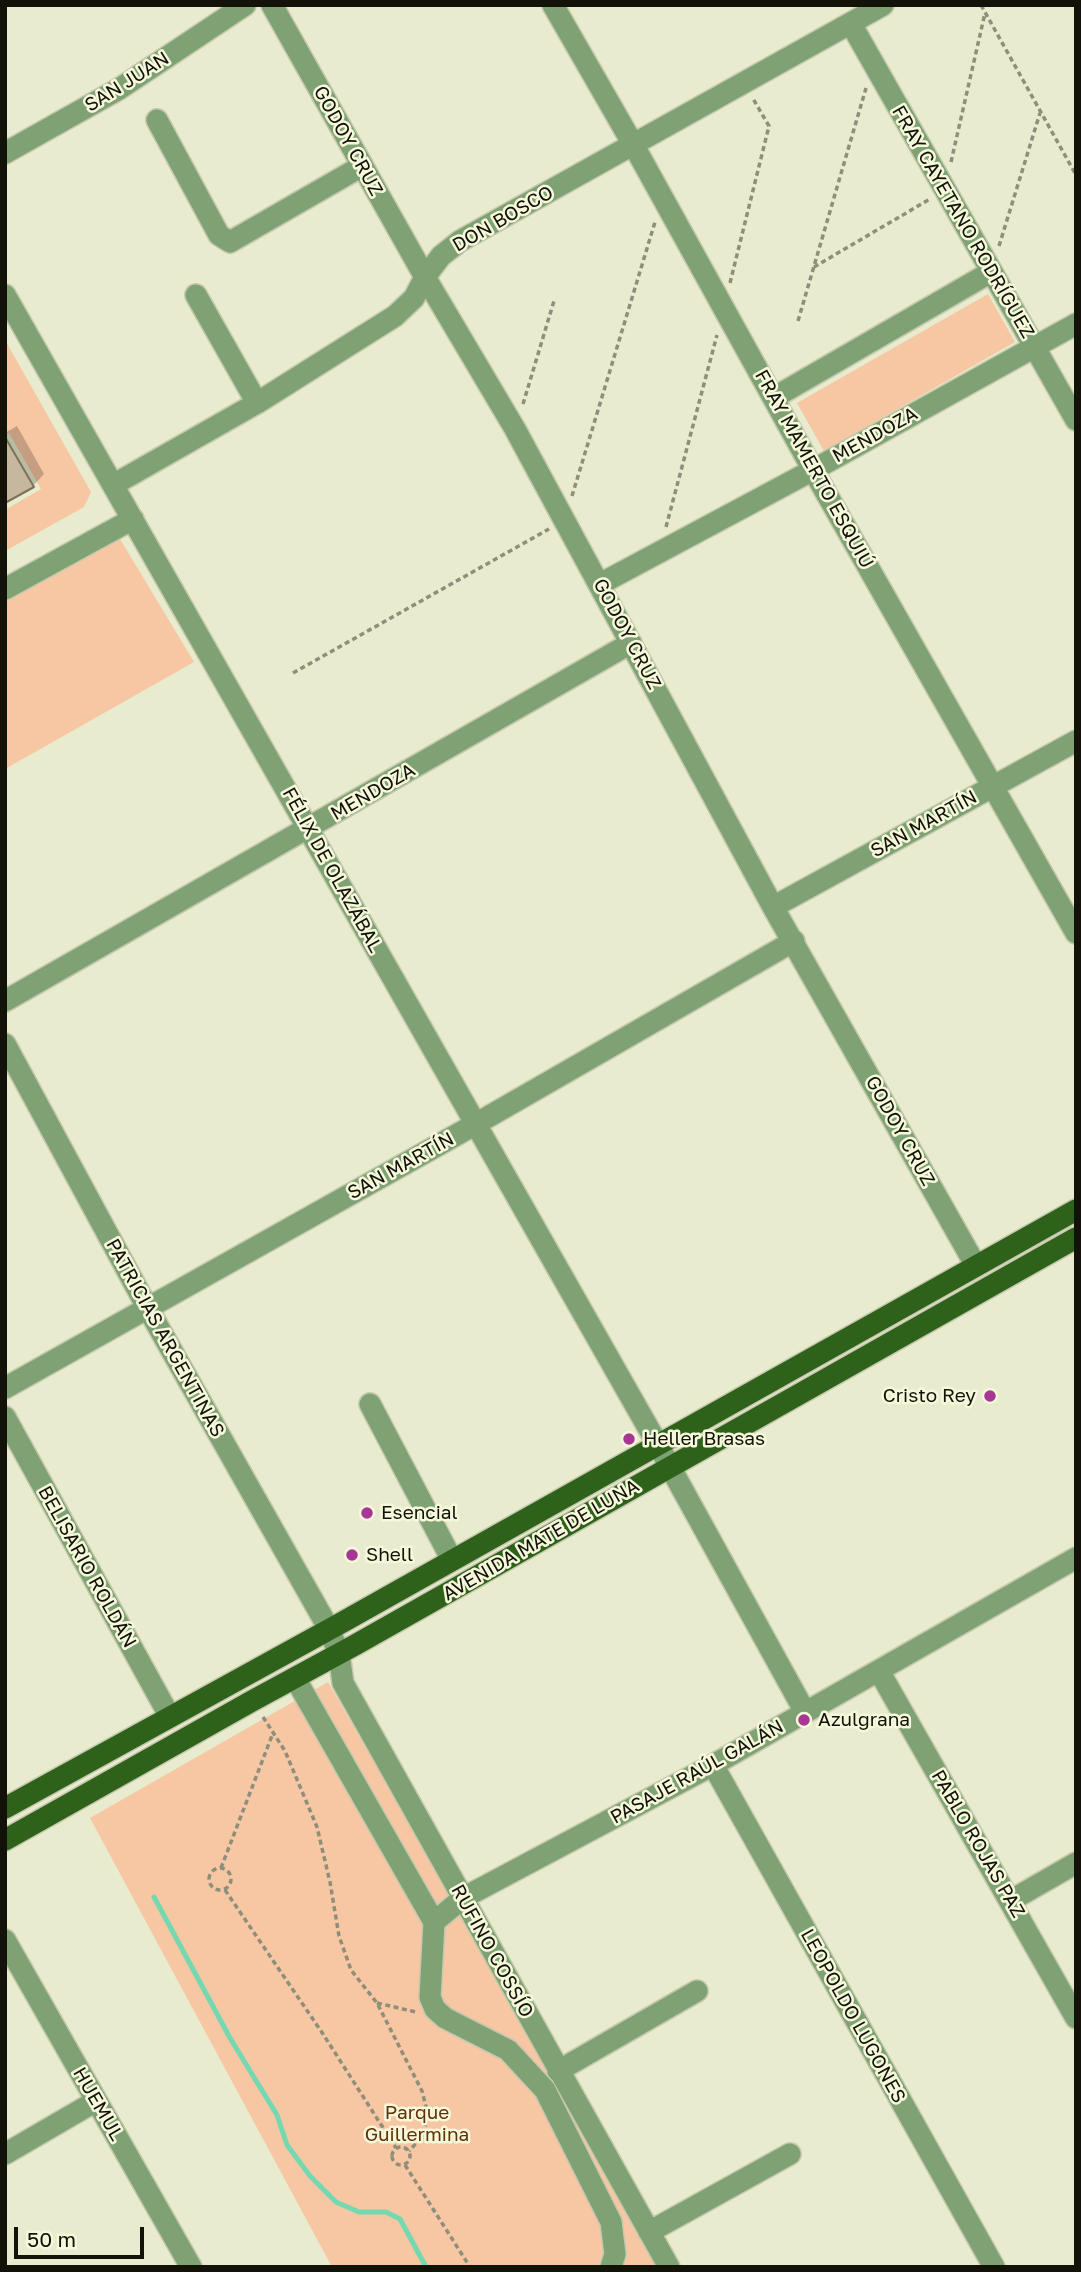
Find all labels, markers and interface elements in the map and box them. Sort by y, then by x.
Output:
street label: SAN JUAN [81,47,173,117]
street label: GODOY CRUZ [308,82,388,200]
street label: FRAY CAYETANO RODRÍGUEZ [887,102,1039,342]
street label: DON BOSCO [449,181,557,257]
street label: FRAY MAMERTO ESQUIÚ [750,366,878,572]
street label: MENDOZA [829,402,921,468]
street label: GODOY CRUZ [588,575,666,693]
street label: MENDOZA [327,759,419,825]
street label: FÉLIX DE OLAZÁBAL [277,784,387,956]
street label: SAN MARTÍN [867,785,981,863]
street label: GODOY CRUZ [860,1072,940,1190]
street label: SAN MARTÍN [344,1127,458,1205]
street label: PATRICIAS ARGENTINAS [101,1235,229,1441]
place label: Cristo Rey [883,1385,976,1407]
marker: Cristo Rey [982,1388,998,1404]
place label: Heller Brasas [643,1428,765,1450]
marker: Heller Brasas [621,1431,637,1447]
street label: AVENIDA MATE DE LUNA [439,1474,643,1606]
street label: BELISARIO ROLDÁN [33,1482,141,1652]
place label: Esencial [381,1502,458,1524]
marker: Esencial [359,1505,375,1521]
place label: Shell [366,1544,413,1566]
marker: Shell [344,1547,360,1563]
place label: Azulgrana [818,1709,910,1731]
marker: Azulgrana [796,1712,812,1728]
street label: PASAJE RAÚL GALÁN [607,1715,787,1829]
street label: PABLO ROJAS PAZ [926,1766,1030,1922]
street label: RUFINO COSSÍO [446,1881,538,2021]
street label: LEOPOLDO LUGONES [796,1925,910,2107]
street label: HUEMUL [68,2063,128,2145]
park label: Parque Guillermina [365,2102,469,2146]
scale bar [18,2212,147,2256]
text: 50 m [27,2226,76,2252]

